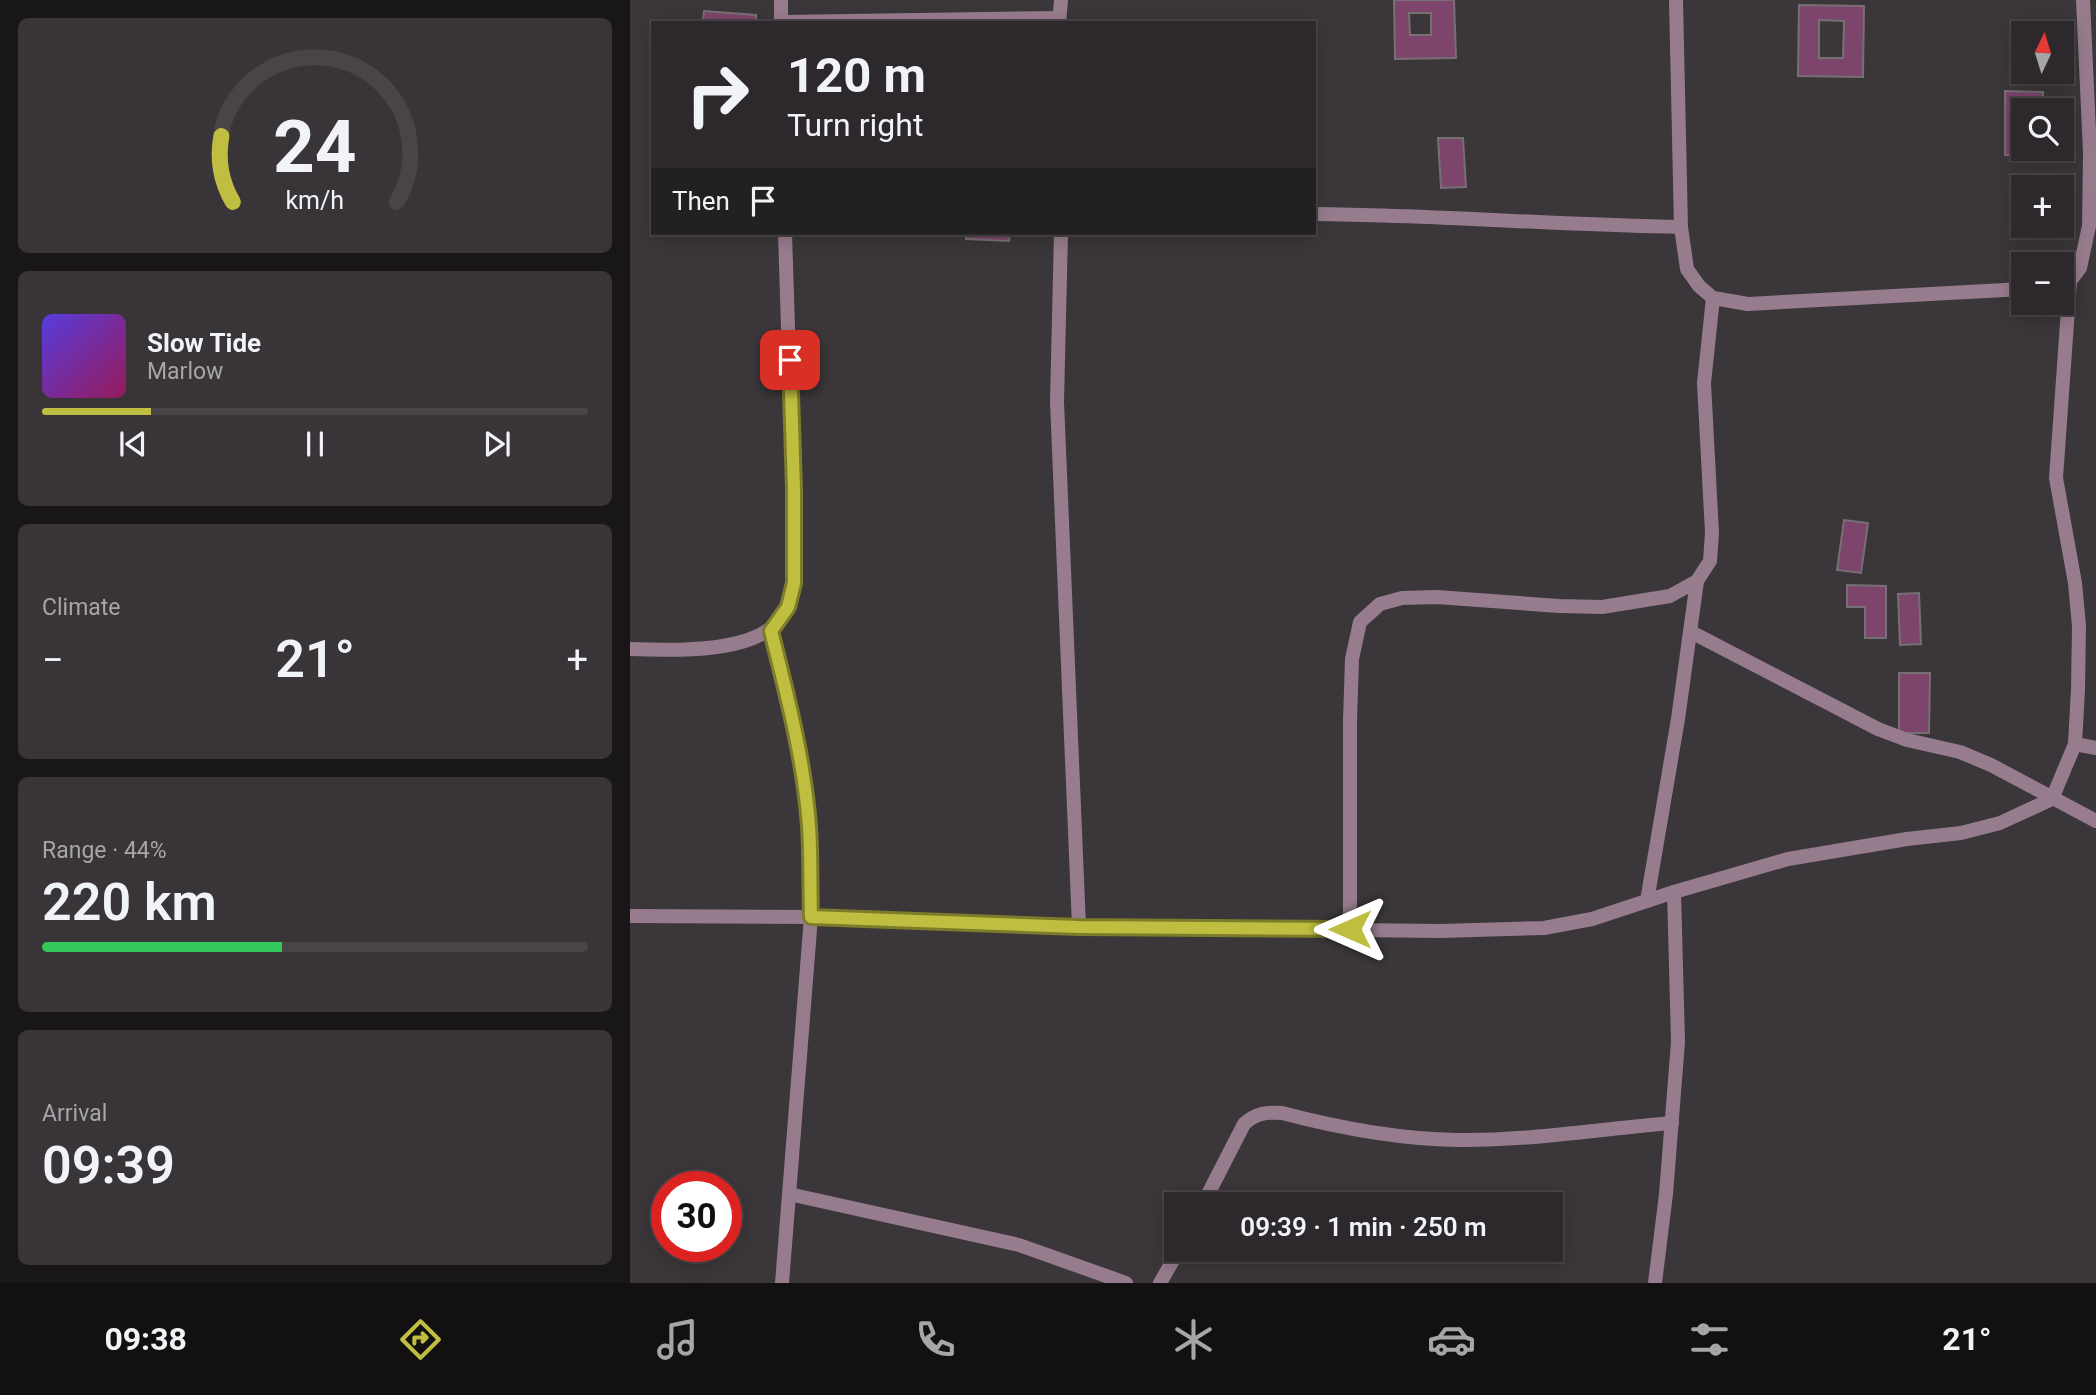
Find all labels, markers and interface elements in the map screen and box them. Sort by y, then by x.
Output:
north arrow [2011,21,2074,84]
map controls [2011,21,2074,315]
text: 120 m [787,47,926,104]
icon: right [672,49,763,140]
button: search [2011,98,2074,161]
text: 24 [273,104,357,190]
text: Turn right [787,106,923,144]
button: + [2011,175,2074,238]
icon: arrive [744,182,782,220]
text: km/h [286,185,344,214]
text: Then [672,186,730,216]
button: − [2011,252,2074,315]
text: Slow Tide [147,328,261,358]
pin [760,330,820,390]
icon: arrive [771,341,809,379]
text: Marlow [147,358,223,385]
icon: previous [114,425,152,463]
icon: pause [296,425,334,463]
icon: next [478,425,516,463]
text: Climate [42,594,121,621]
text: 21° [275,629,355,690]
text: − [42,638,64,682]
text: + [566,638,588,682]
text: Range · 44% [42,837,167,864]
text: 220 km [42,872,217,933]
position arrow [1313,892,1387,966]
text: Arrival [42,1100,107,1127]
text: 09:39 [42,1135,175,1196]
speed limit sign: 30 [651,1171,742,1262]
text: 09:39 · 1 min · 250 m [1240,1212,1487,1242]
icon: directions [396,1315,445,1364]
icon: music [653,1315,702,1364]
icon: phone [911,1315,960,1364]
icon: climate [1169,1315,1218,1364]
icon: car [1427,1315,1476,1364]
icon: filters [1685,1315,1734,1364]
text: 09:38 [104,1320,187,1358]
text: 21° [1942,1320,1992,1358]

